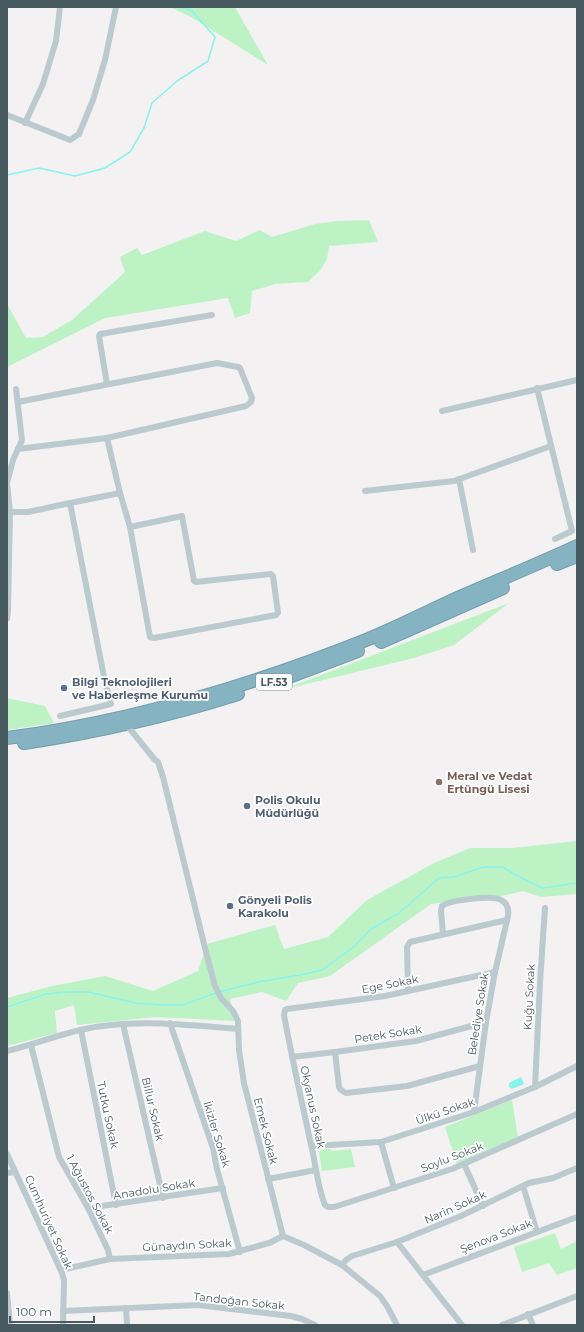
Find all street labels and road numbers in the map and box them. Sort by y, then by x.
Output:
road number: LF.53 [256,674,292,690]
street label: Kuğu Sokak [520,963,538,1030]
street label: Belediye Sokak [465,971,492,1056]
street label: Ege Sokak [360,972,420,996]
street label: Petek Sokak [353,1022,423,1046]
street label: Okyanus Sokak [297,1064,329,1150]
street label: Billur Sokak [139,1076,167,1143]
street label: Tutku Sokak [94,1080,122,1150]
street label: Ülkü Sokak [414,1094,477,1128]
street label: Emek Sokak [251,1096,281,1166]
street label: İkizler Sokak [200,1099,234,1169]
street label: Soylu Sokak [419,1139,486,1175]
street label: 1 Ağustos Sokak [63,1152,117,1236]
street label: Cumhuriyet Sokak [22,1173,76,1272]
street label: Anadolu Sokak [112,1176,196,1202]
street label: Narin Sokak [422,1187,488,1227]
street label: Şenova Sokak [458,1216,534,1256]
street label: Günaydın Sokak [142,1236,232,1254]
street label: Tandoğan Sokak [193,1289,286,1313]

